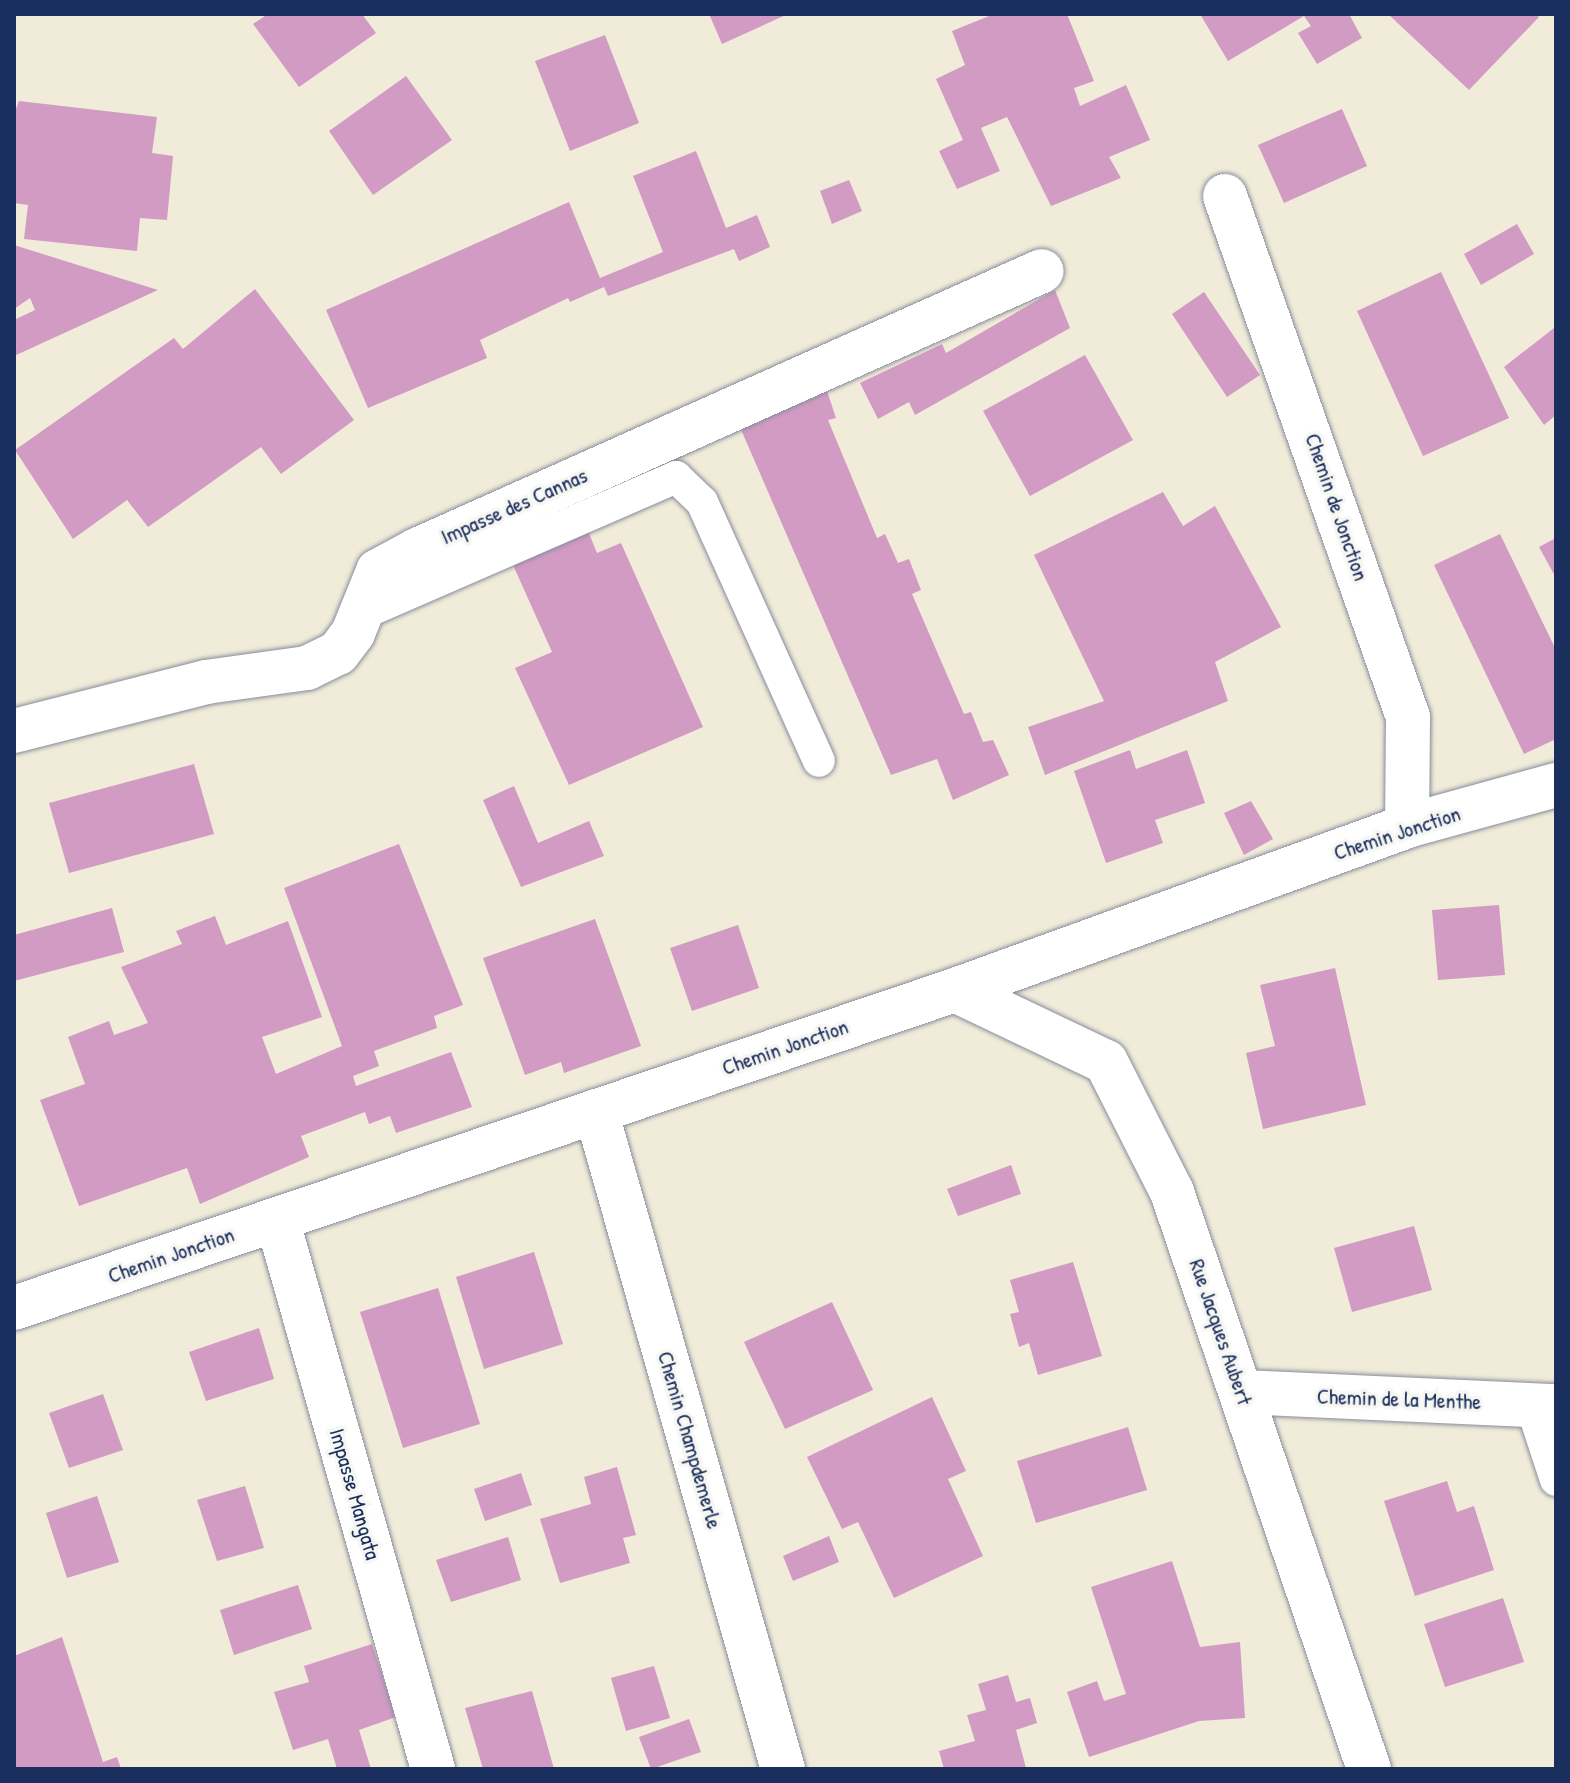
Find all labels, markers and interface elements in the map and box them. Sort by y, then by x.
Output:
street label: Chemin de Jonction [1299,430,1375,584]
street label: Impasse des Cannas [437,462,591,550]
street label: Chemin Jonction [1330,800,1464,866]
street label: Chemin Jonction [718,1013,852,1081]
street label: Chemin Jonction [104,1221,238,1289]
street label: Rue Jacques Aubert [1184,1256,1258,1408]
street label: Chemin Champdemerle [652,1348,728,1532]
street label: Chemin de la Menthe [1316,1383,1482,1415]
street label: Impasse Mangata [324,1425,386,1563]

